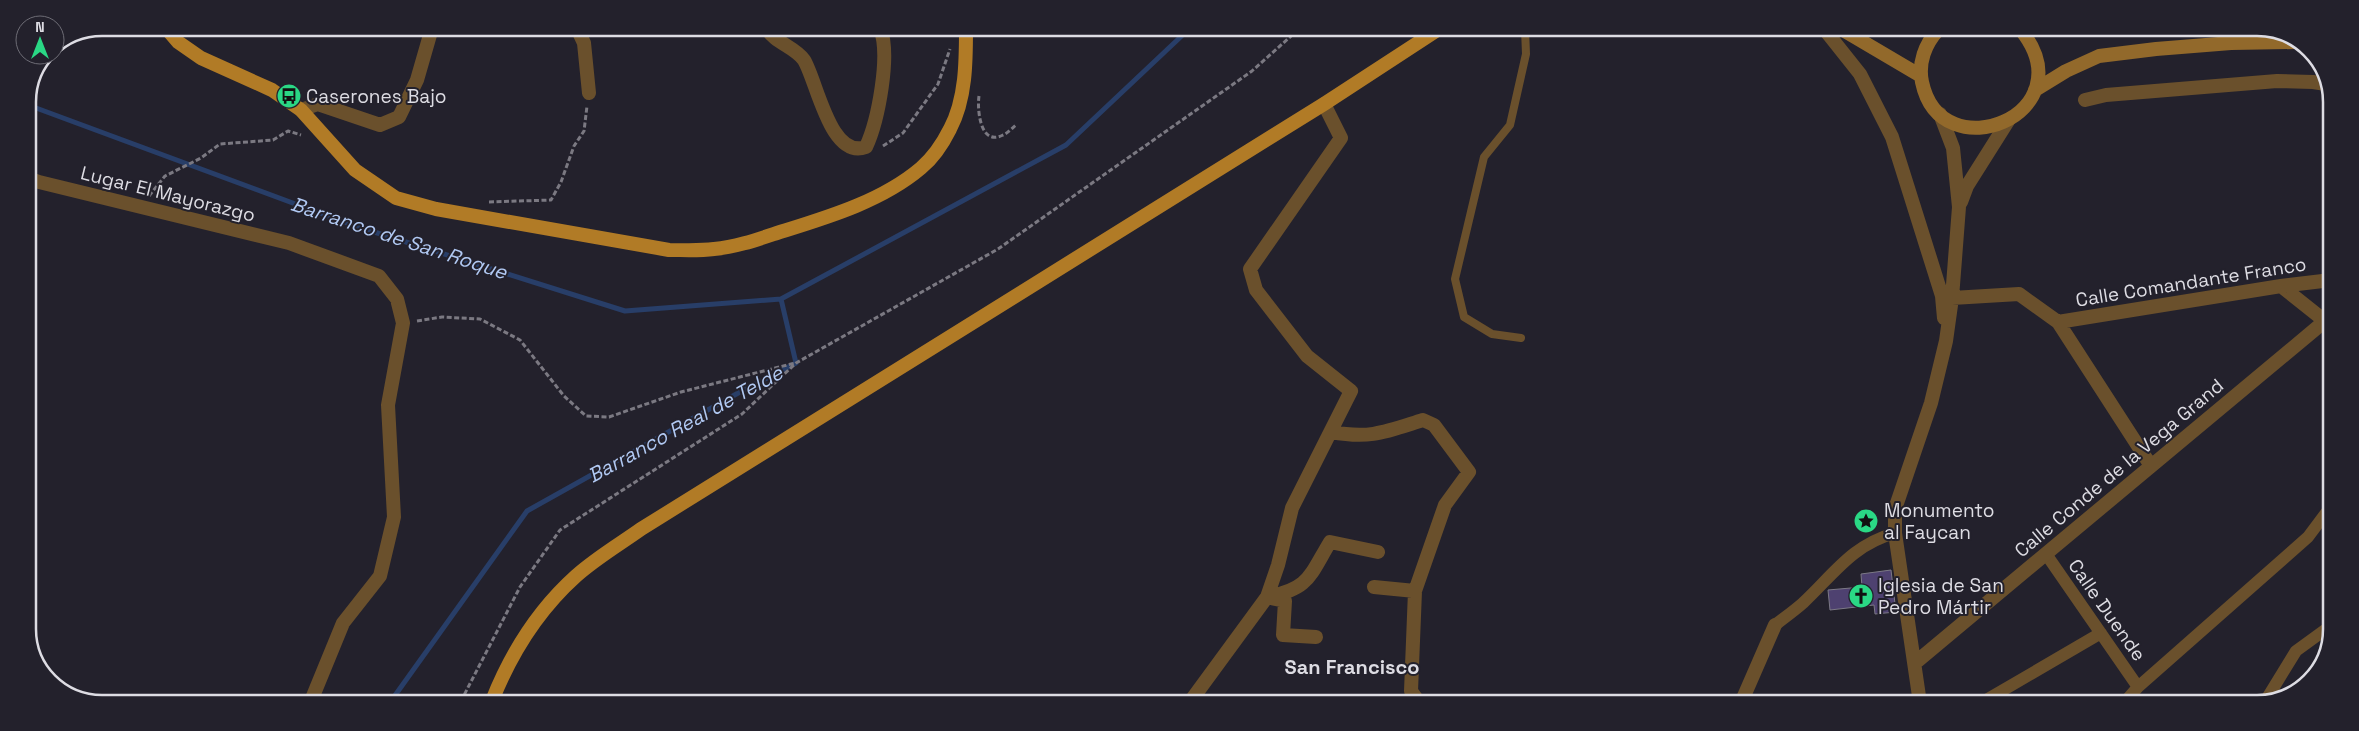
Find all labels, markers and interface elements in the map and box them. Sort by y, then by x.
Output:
north arrow [15,15,65,65]
text: N [35,18,45,36]
bus stop icon: Caserones Bajo [276,83,302,109]
place label: Caserones Bajo [306,84,447,109]
street label: Lugar El Mayorazgo [78,160,258,228]
water label: Barranco de San Roque [288,191,511,286]
street label: Calle Comandante Franco [2074,251,2308,313]
water label: Barranco Real de Telde [583,359,788,489]
street label: Calle Conde de la Vega Grand [2009,373,2229,563]
place label: Monumento al Faycan [1884,498,1994,545]
place icon: Monumento al Faycan [1853,508,1879,534]
street label: Calle Duende [2063,554,2151,666]
place label: Iglesia de San Pedro Mártir [1878,573,2004,620]
church icon: Iglesia de San Pedro Mártir [1848,583,1874,609]
district label: San Francisco [1285,654,1419,680]

